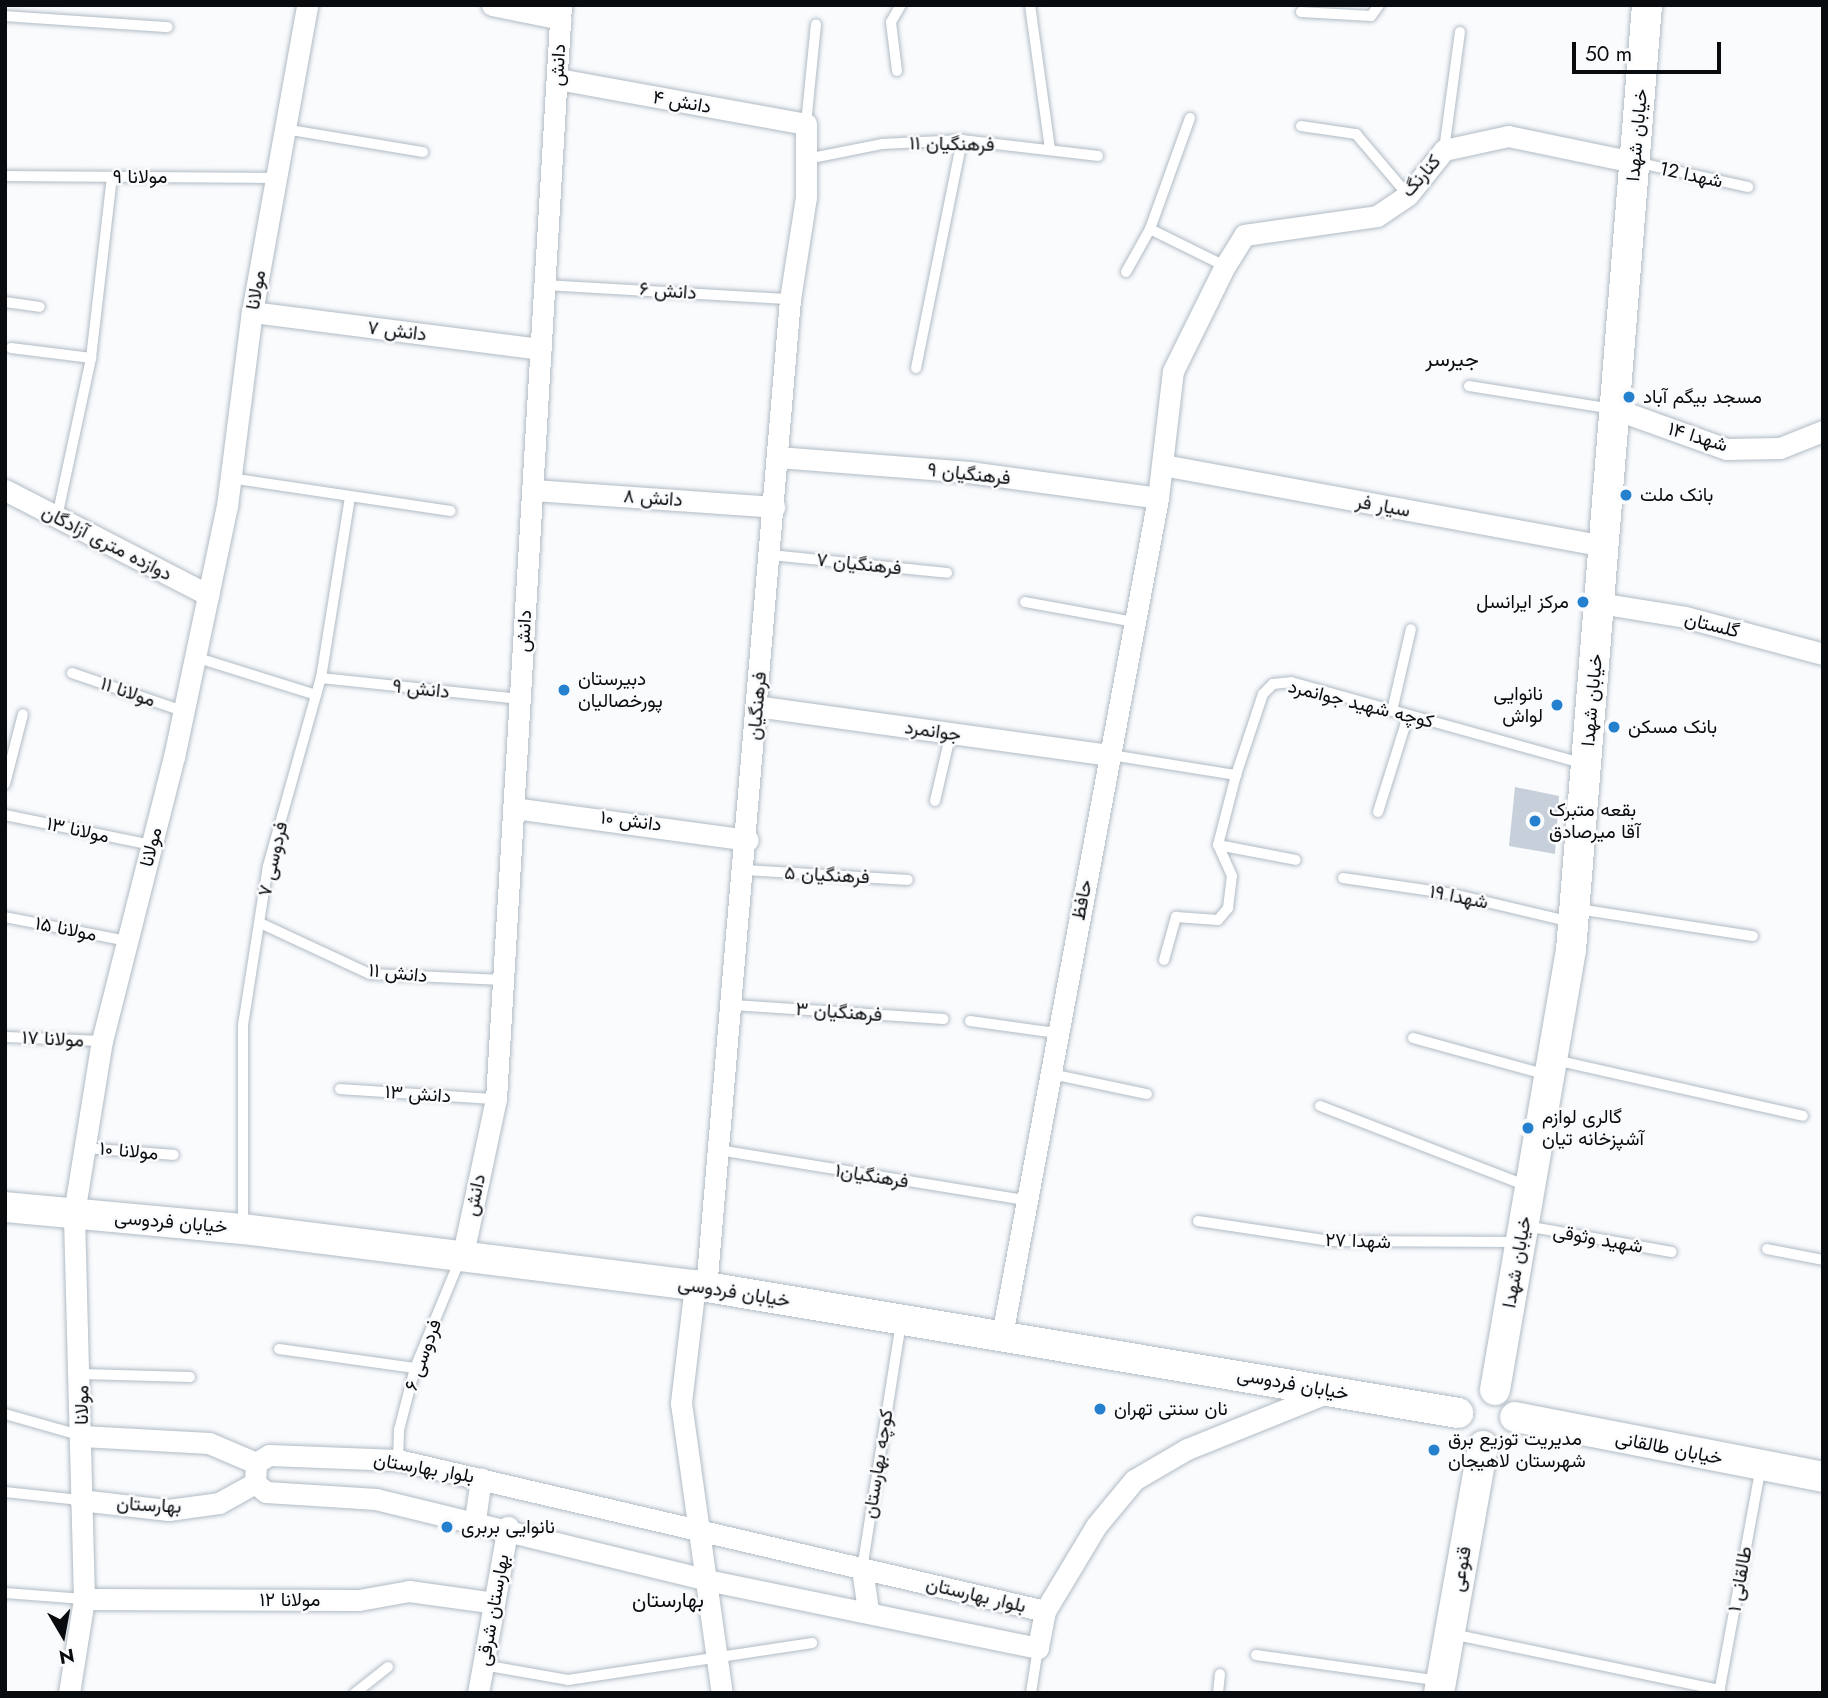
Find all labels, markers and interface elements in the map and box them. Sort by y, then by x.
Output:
scale bar [1576,28,1725,72]
text: 50 m [1585,39,1632,69]
street label: دانش [546,43,570,87]
street label: دانش ۴ [651,86,713,118]
street label: خیابان شهدا [1622,88,1652,182]
street label: فرهنگیان ۱۱ [909,132,995,156]
street label: کنارنگ [1397,150,1445,202]
street label: شهدا 12 [1657,157,1725,193]
street label: مولانا ۹ [113,166,167,188]
street label: مولانا [241,268,271,312]
street label: دانش ۶ [639,278,697,304]
street label: دانش ۷ [366,316,428,346]
district label: جیرسر [1425,346,1479,372]
place label: مسجد بیگم آباد [1643,386,1762,408]
marker: مسجد بیگم آباد [1621,389,1637,405]
street label: شهدا ۱۴ [1666,417,1730,457]
street label: فرهنگیان ۹ [926,458,1012,490]
place label: بانک ملت [1640,484,1713,506]
street label: دانش ۸ [623,485,683,511]
marker: بانک ملت [1618,487,1634,503]
street label: سیار فر [1354,490,1412,522]
street label: دوازده متری آزادگان [38,500,176,586]
street label: فرهنگیان ۷ [815,548,903,580]
place label: مرکز ایرانسل [1476,591,1569,613]
marker: مرکز ایرانسل [1575,594,1591,610]
street label: گلستان [1682,607,1742,643]
street label: دانش [512,609,536,653]
street label: خیابان شهدا [1577,653,1607,747]
place label: دبیرستان پورخصالیان [578,668,663,712]
street label: فرهنگیان [743,671,771,741]
street label: مولانا ۱۱ [98,672,158,712]
street label: دانش ۹ [391,675,451,703]
street label: کوچه شهید جوانمرد [1286,675,1436,733]
marker: دبیرستان پورخصالیان [556,682,572,698]
place label: نانوایی لواش [1493,683,1543,727]
marker: نانوایی لواش [1549,697,1565,713]
street label: جوانمرد [903,716,963,746]
place label: بانک مسکن [1628,716,1717,738]
marker: بانک مسکن [1606,719,1622,735]
place label: بقعه متبرک آقا میرصادق [1549,799,1640,843]
street label: دانش ۱۰ [599,806,663,836]
street label: مولانا ۱۳ [45,812,111,848]
marker: بقعه متبرک آقا میرصادق [1527,813,1543,829]
street label: فردوسی ۷ [253,819,293,899]
street label: مولانا [135,825,167,869]
street label: فرهنگیان ۵ [784,861,870,889]
street label: حافظ [1067,878,1097,922]
street label: شهدا ۱۹ [1428,880,1490,914]
street label: مولانا ۱۵ [33,912,99,946]
street label: دانش ۱۱ [367,959,429,987]
street label: فرهنگیان ۳ [795,998,883,1026]
street label: مولانا ۱۷ [21,1026,85,1052]
street label: دانش ۱۳ [384,1080,452,1108]
place label: گالری لوازم آشپزخانه تیان [1542,1106,1644,1150]
marker: گالری لوازم آشپزخانه تیان [1520,1120,1536,1136]
street label: مولانا ۱۰ [99,1137,159,1165]
street label: فرهنگیان۱ [834,1159,910,1193]
street label: دانش [459,1172,491,1218]
street label: خیابان فردوسی [114,1206,228,1238]
street label: خیابان شهدا [1498,1214,1536,1310]
street label: شهید وثوقی [1551,1220,1645,1258]
street label: ۲۷ شهدا [1325,1228,1391,1254]
street label: خیابان فردوسی [676,1272,792,1312]
street label: فردوسی ۶ [400,1316,446,1394]
street label: خیابان فردوسی [1235,1363,1351,1405]
street label: مولانا [70,1385,94,1425]
place label: نان سنتی تهران [1114,1398,1228,1420]
marker: نان سنتی تهران [1092,1401,1108,1417]
street label: کوچه بهارستان [858,1408,898,1520]
street label: خیابان طالقانی [1613,1426,1725,1470]
place label: مدیریت توزیع برق شهرستان لاهیجان [1448,1428,1586,1472]
marker: مدیریت توزیع برق شهرستان لاهیجان [1426,1442,1442,1458]
street label: بلوار بهارستان [372,1448,476,1488]
street label: بهارستان [116,1492,182,1518]
place label: نانوایی بربری [461,1516,555,1538]
marker: نانوایی بربری [439,1519,455,1535]
street label: قنوعی [1446,1544,1476,1594]
street label: طالقانی ۱ [1723,1544,1757,1614]
street label: بهارستان شرقی [472,1552,514,1668]
street label: بلوار بهارستان [924,1572,1028,1618]
district label: بهارستان [632,1587,704,1613]
street label: مولانا ۱۲ [260,1589,320,1611]
north arrow [28,1600,98,1670]
text: N [57,1642,77,1671]

